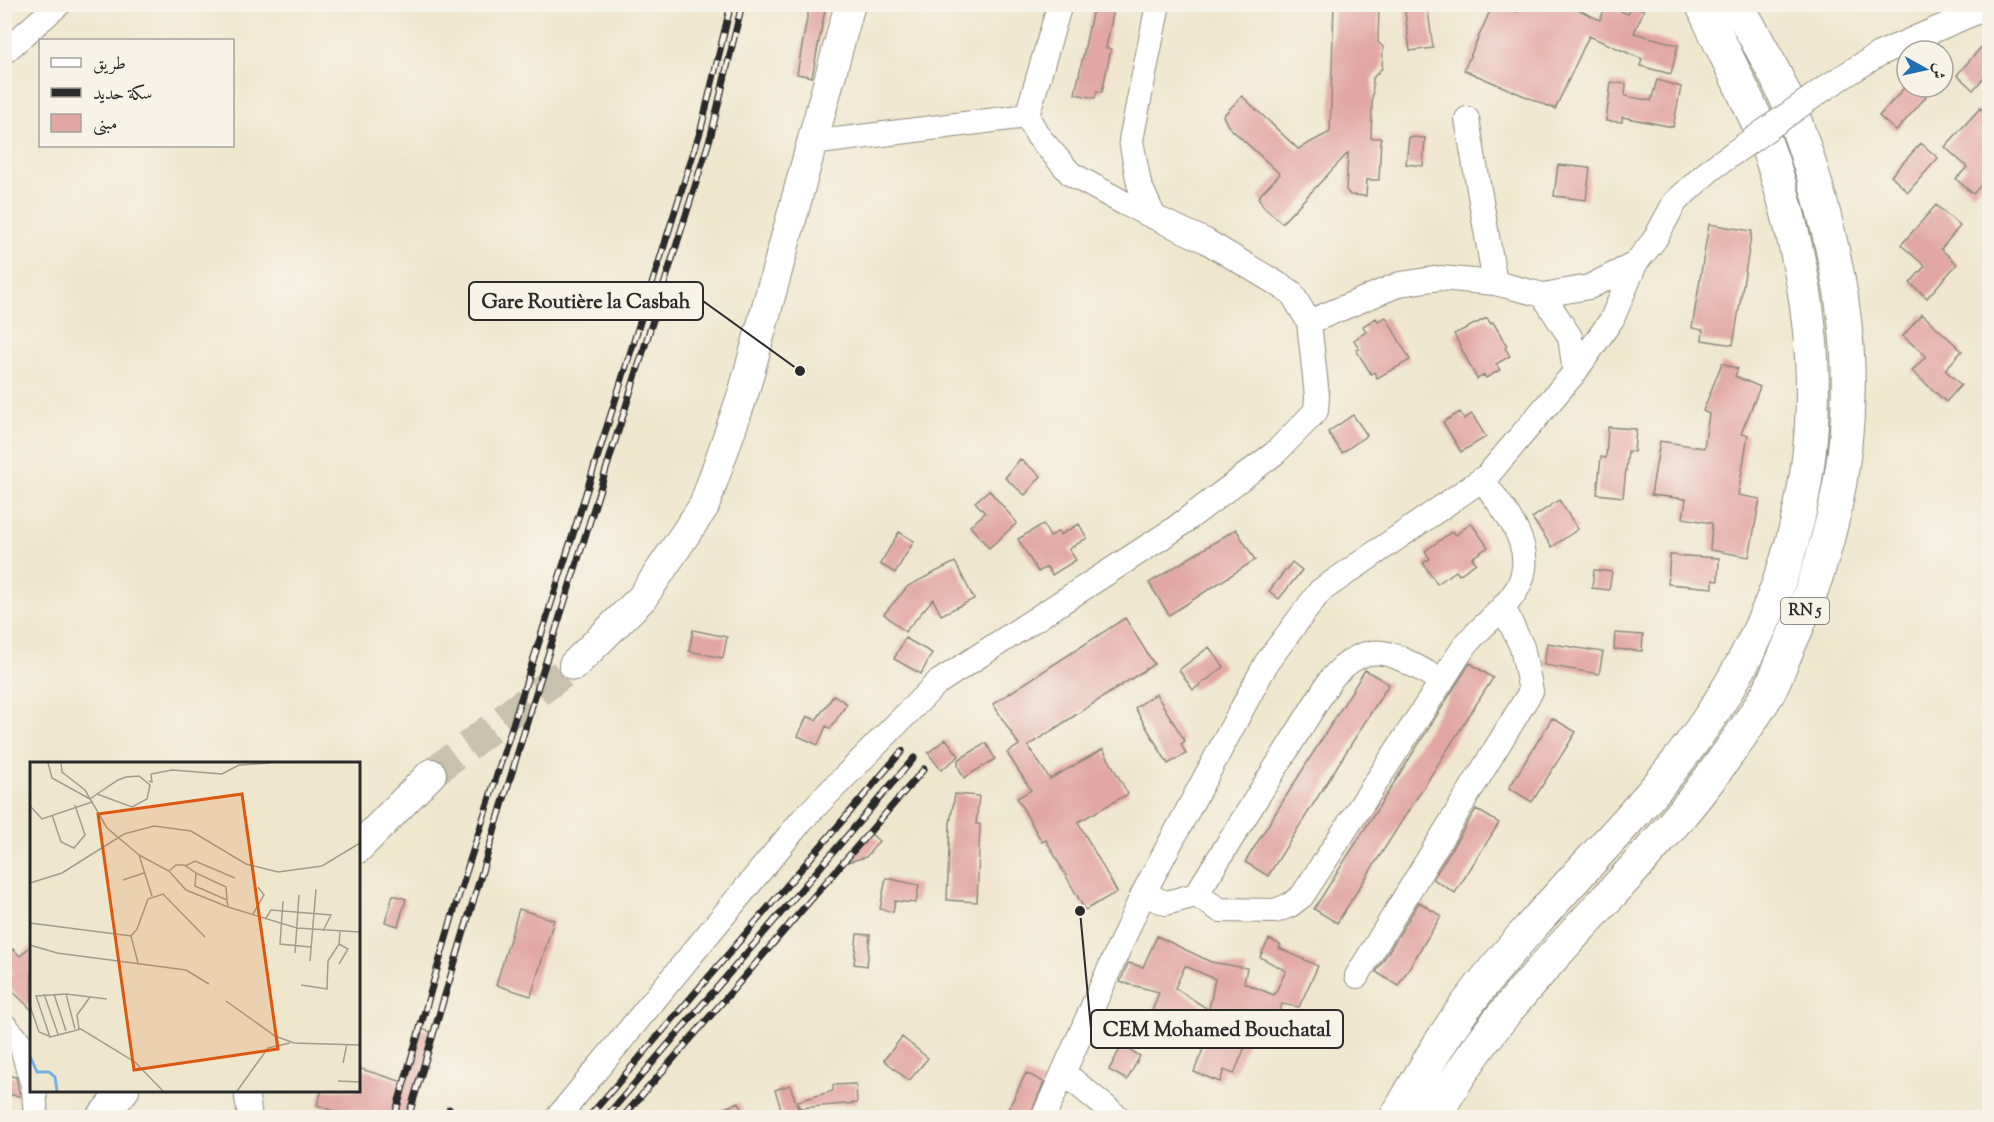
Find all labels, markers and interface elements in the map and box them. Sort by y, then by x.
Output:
legend [39,39,234,147]
north arrow [1895,39,1955,99]
text: طريق [93,52,126,78]
text: ش [1925,61,1950,80]
text: سكة حديد [93,82,153,108]
text: مبنى [93,112,118,138]
callout: Gare Routière la Casbah [469,282,703,320]
text: Gare Routière la Casbah [481,289,691,318]
road number: RN 5 [1781,598,1829,624]
inset map [30,762,360,1092]
callout: CEM Mohamed Bouchatal [1091,1010,1343,1048]
text: CEM Mohamed Bouchatal [1103,1017,1332,1046]

